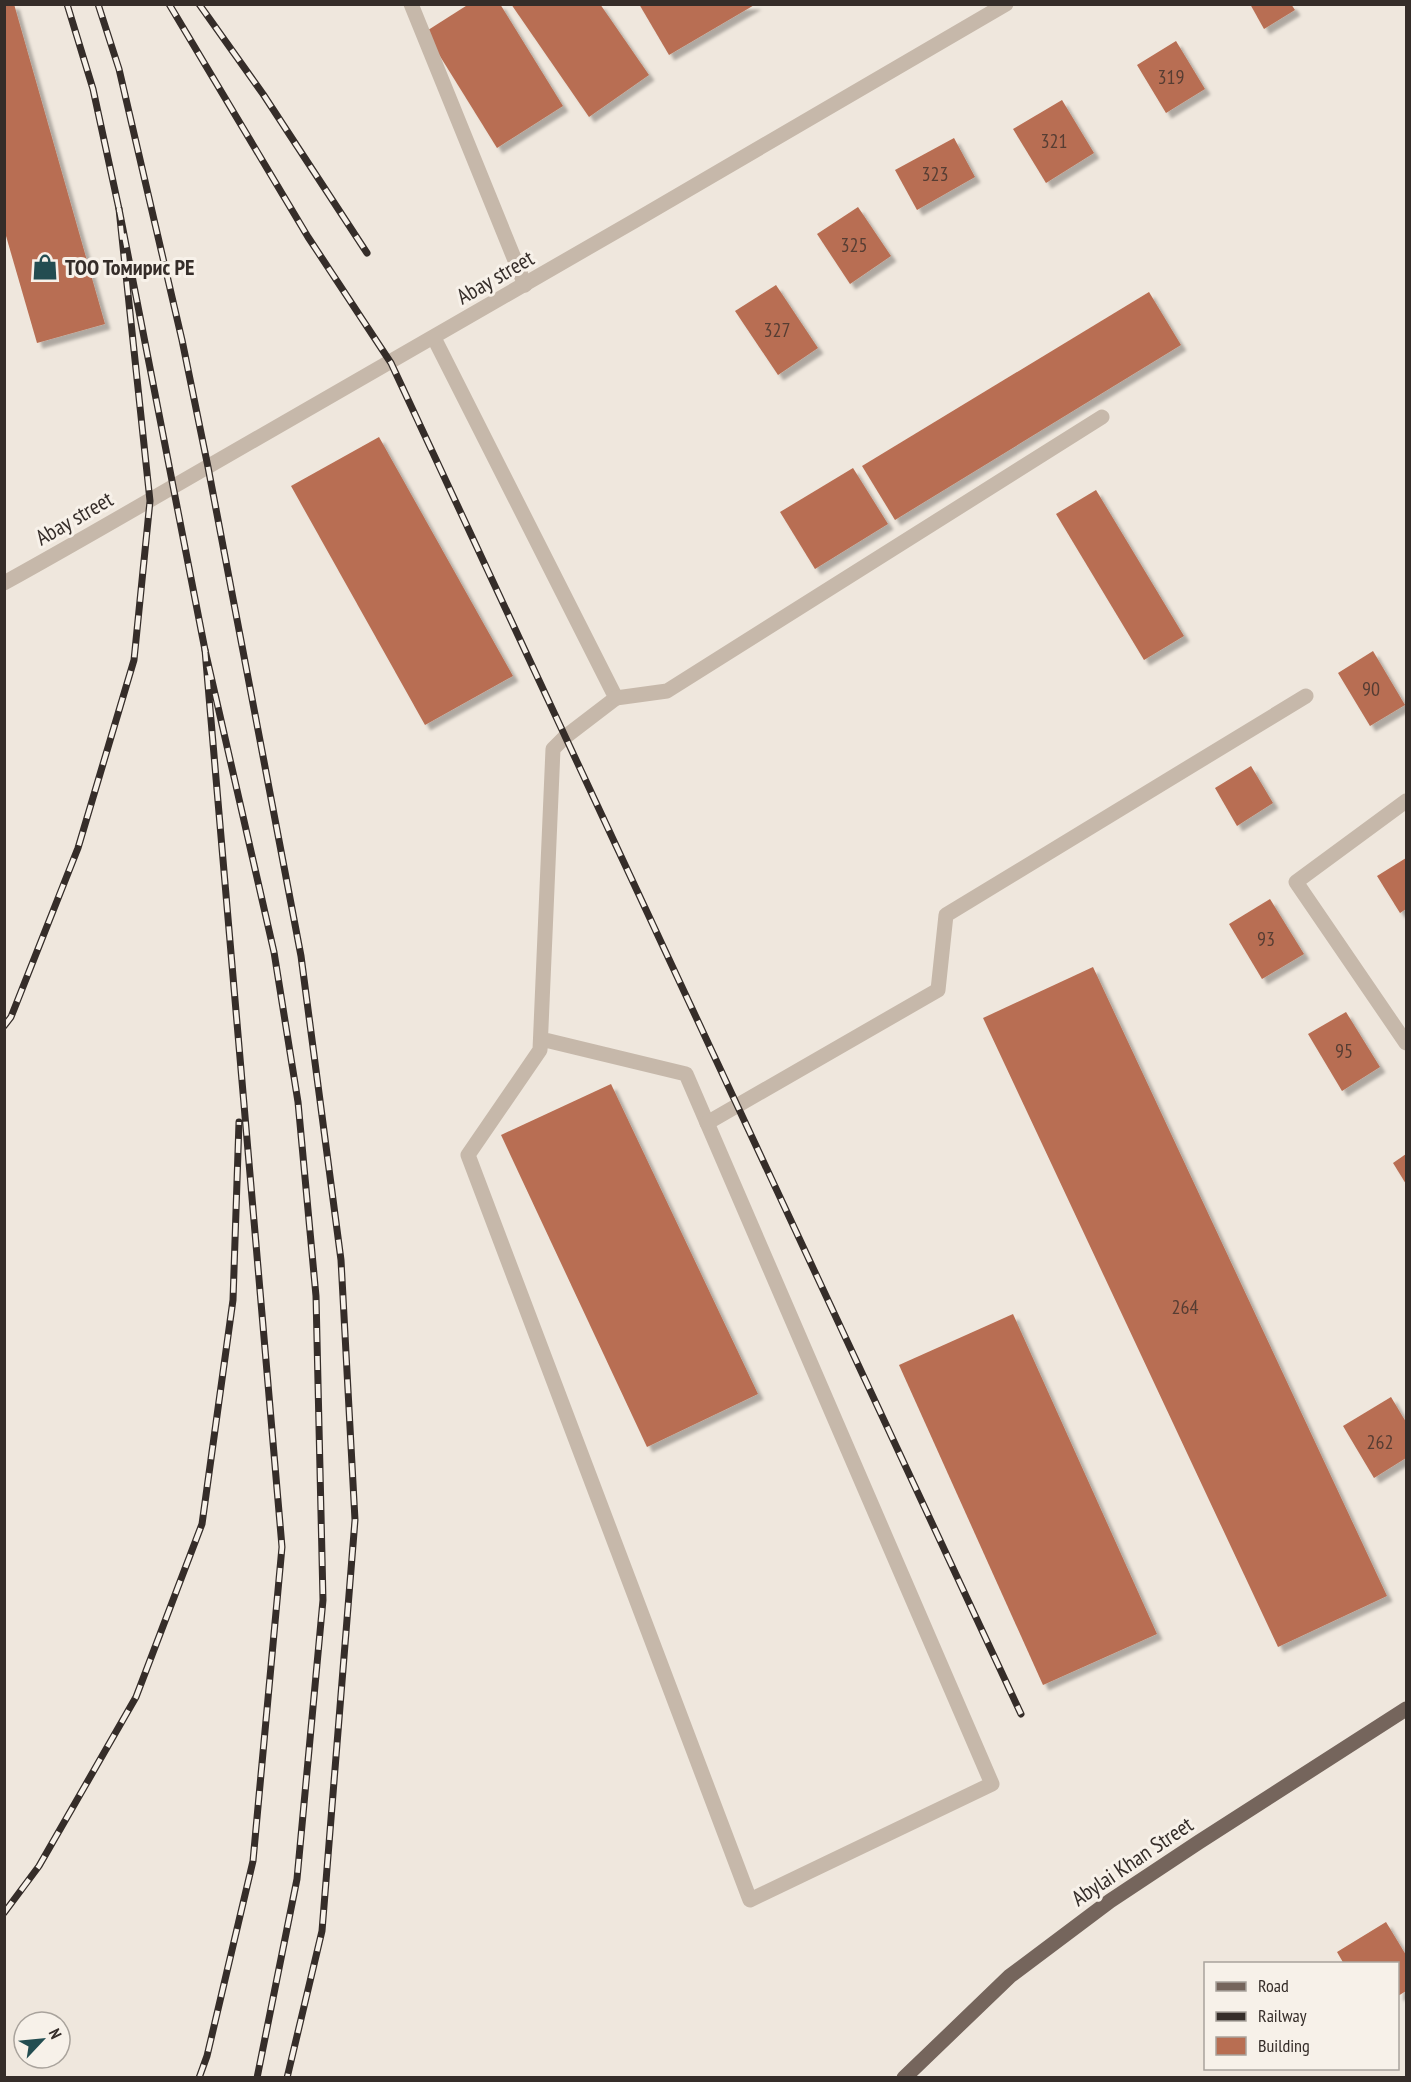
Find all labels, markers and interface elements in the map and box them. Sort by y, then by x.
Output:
house number: 319 [1158,64,1185,90]
house number: 321 [1041,128,1068,154]
house number: 323 [922,161,949,187]
house number: 325 [841,232,868,258]
street label: Abay street [451,244,539,310]
shop icon: ТОО Томирис РЕ [30,252,60,282]
place label: ТОО Томирис РЕ [65,253,194,281]
house number: 327 [764,317,791,343]
street label: Abay street [30,485,118,551]
house number: 90 [1362,676,1380,702]
house number: 93 [1257,926,1275,952]
house number: 95 [1335,1038,1353,1064]
house number: 264 [1172,1294,1199,1320]
house number: 262 [1367,1429,1394,1455]
street label: Abylai Khan Street [1066,1810,1198,1912]
legend [1204,1962,1399,2070]
text: Road [1258,1974,1289,1997]
text: Railway [1258,2004,1307,2027]
north arrow [12,2010,72,2070]
text: N [45,2025,66,2042]
text: Building [1258,2034,1310,2057]

